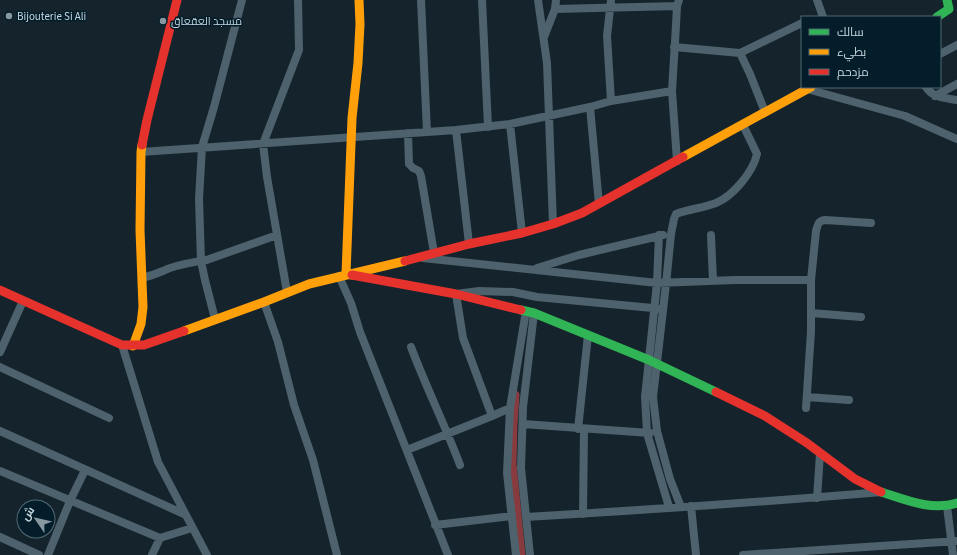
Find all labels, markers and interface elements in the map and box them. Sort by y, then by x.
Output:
place label: Bijouterie Si Ali [17,9,86,24]
marker: Bijouterie Si Ali [4,11,14,21]
place label: مسجد العقعاق [171,14,242,29]
marker: مسجد العقعاق [158,16,168,26]
legend [801,16,941,88]
text: سالك [837,24,864,41]
text: بطيء [837,44,866,62]
text: مزدحم [837,64,869,81]
north arrow [16,499,56,539]
text: ش [18,504,38,524]

